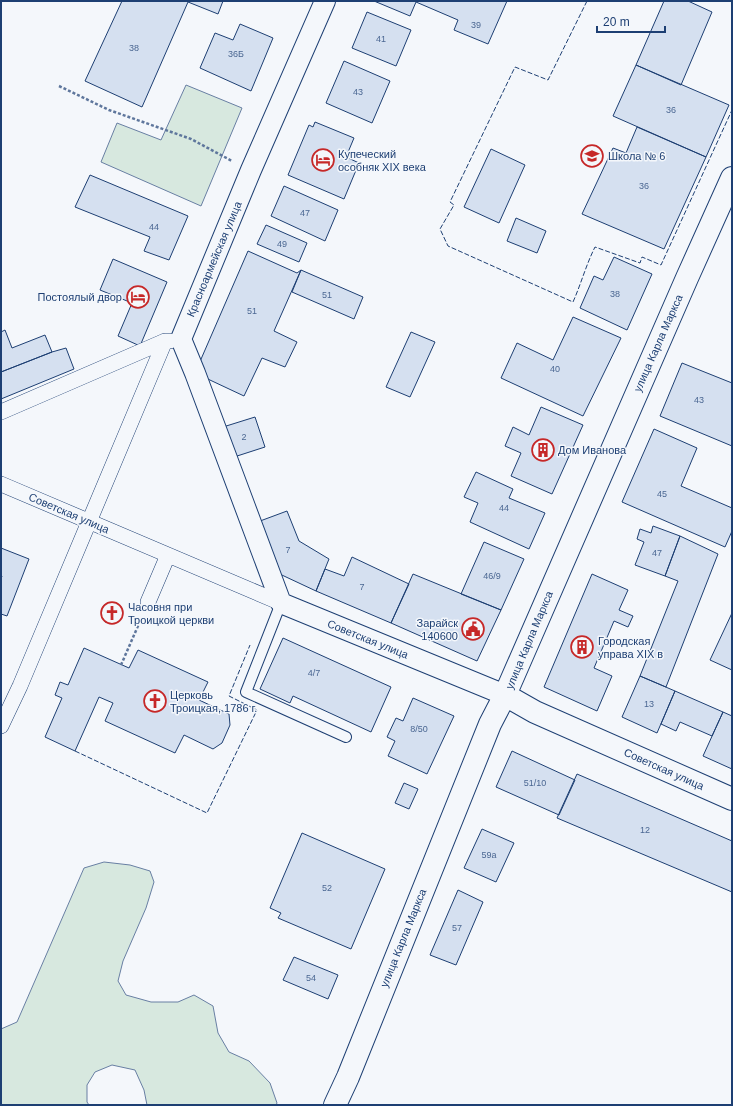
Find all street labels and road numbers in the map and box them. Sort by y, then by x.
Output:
street label: Красноармейская улица [184,199,244,319]
street label: улица Карла Маркса [631,292,685,394]
street label: Советская улица [27,491,112,536]
street label: улица Карла Маркса [503,588,555,691]
street label: Советская улица [326,617,411,661]
street label: Советская улица [622,746,707,792]
street label: улица Карла Маркса [378,886,429,989]

